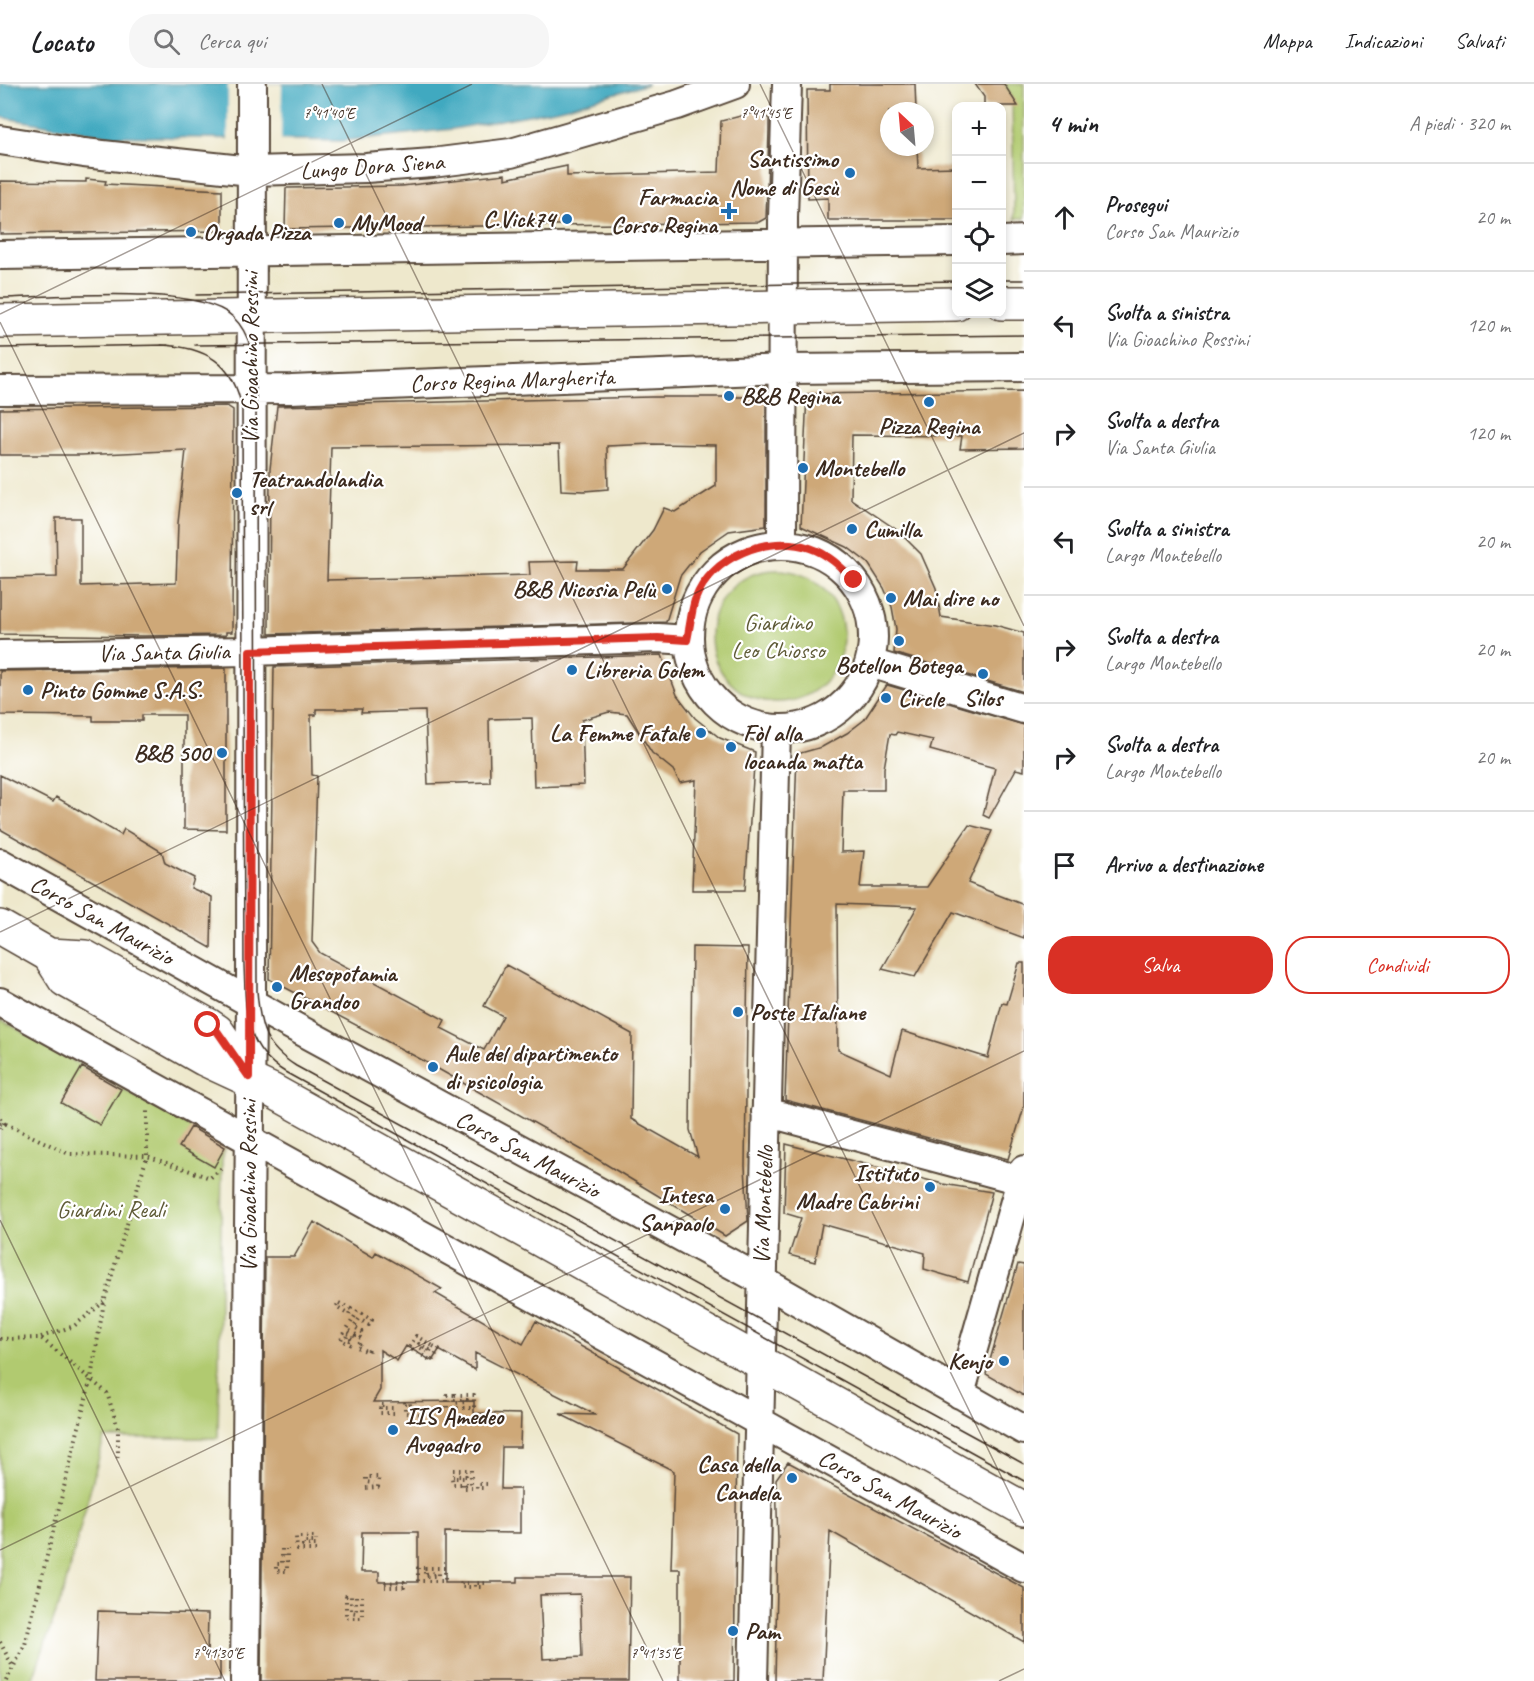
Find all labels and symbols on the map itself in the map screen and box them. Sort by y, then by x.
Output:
north arrow [880,102,934,156]
text: 7°41'40"E [303,104,357,123]
text: 7°41'45"E [740,104,794,123]
place label: Santissimo Nome di Gesù [730,144,840,202]
street label: Lungo Dora Siena [299,146,446,186]
marker: Santissimo Nome di Gesù [843,166,857,180]
place label: Farmacia Corso Regina [611,182,719,240]
place label: C.Vick74 [483,204,558,234]
marker: Farmacia Corso Regina [722,204,736,218]
place label: MyMood [351,208,425,238]
marker: C.Vick74 [560,212,574,226]
marker: MyMood [332,216,346,230]
place label: Orgada Pizza [203,217,313,247]
marker: Orgada Pizza [184,225,198,239]
street label: Via Gioachino Rossini [235,269,265,444]
street label: Corso Regina Margherita [410,361,617,399]
place label: B&B Regina [741,381,842,411]
marker: B&B Regina [722,389,736,403]
marker: Pizza Regina [922,395,936,409]
place label: Pizza Regina [878,411,982,441]
place label: Montebello [815,453,906,483]
marker: Montebello [796,461,810,475]
place label: Teatrandolandia srl [249,464,384,522]
marker: Teatrandolandia srl [230,486,244,500]
place label: Cumilla [864,514,923,544]
marker: Cumilla [845,522,859,536]
route end [840,566,866,592]
place label: B&B Nicosia Pelù [513,574,657,604]
marker: B&B Nicosia Pelù [660,582,674,596]
place label: Mai dire no [903,583,1001,613]
marker: Mai dire no [884,591,898,605]
park label: Giardino Leo Chiosso [732,607,827,665]
marker: Botellon Botega [892,634,906,648]
street label: Via Santa Giulia [98,636,231,668]
place label: Botellon Botega [835,650,965,680]
place label: Libreria Golem [584,655,705,685]
marker: Libreria Golem [565,663,579,677]
marker: Silos [976,667,990,681]
place label: Pinto Gomme S.A.S. [40,675,203,705]
marker: Pinto Gomme S.A.S. [21,683,35,697]
place label: Circle [898,683,946,713]
place label: Silos [964,683,1005,713]
marker: Circle [879,691,893,705]
place label: La Femme Fatale [550,718,691,748]
place label: Fòl alla locanda matta [743,718,864,776]
marker: La Femme Fatale [694,726,708,740]
place label: B&B 500 [134,738,212,768]
marker: Fòl alla locanda matta [724,740,738,754]
marker: B&B 500 [215,746,229,760]
street label: Corso San Maurizio [25,868,181,973]
place label: Mesopotamia Grandoo [289,958,398,1016]
marker: Mesopotamia Grandoo [270,980,284,994]
place label: Poste Italiane [750,997,867,1027]
marker: Poste Italiane [731,1005,745,1019]
route start [194,1011,220,1037]
place label: Aule del dipartimento di psicologia [445,1038,619,1096]
marker: Aule del dipartimento di psicologia [426,1060,440,1074]
street label: Via Gioachino Rossini [233,1097,263,1272]
street label: Corso San Maurizio [451,1103,608,1206]
street label: Via Montebello [746,1144,780,1265]
place label: Istituto Madre Cabrini [796,1158,921,1216]
place label: Intesa Sanpaolo [639,1180,715,1238]
marker: Istituto Madre Cabrini [923,1180,937,1194]
park label: Giardini Reali [57,1194,168,1224]
marker: Intesa Sanpaolo [718,1202,732,1216]
place label: Kenjo [948,1346,994,1376]
marker: Kenjo [997,1354,1011,1368]
place label: IIS Amedeo Avogadro [405,1401,505,1459]
marker: IIS Amedeo Avogadro [386,1423,400,1437]
street label: Corso San Maurizio [813,1442,969,1547]
place label: Casa della Candela [697,1449,782,1507]
marker: Casa della Candela [785,1471,799,1485]
place label: Pam [745,1616,782,1646]
marker: Pam [726,1624,740,1638]
text: 7°41'30"E [192,1644,246,1663]
text: 7°41'35"E [630,1644,684,1663]

